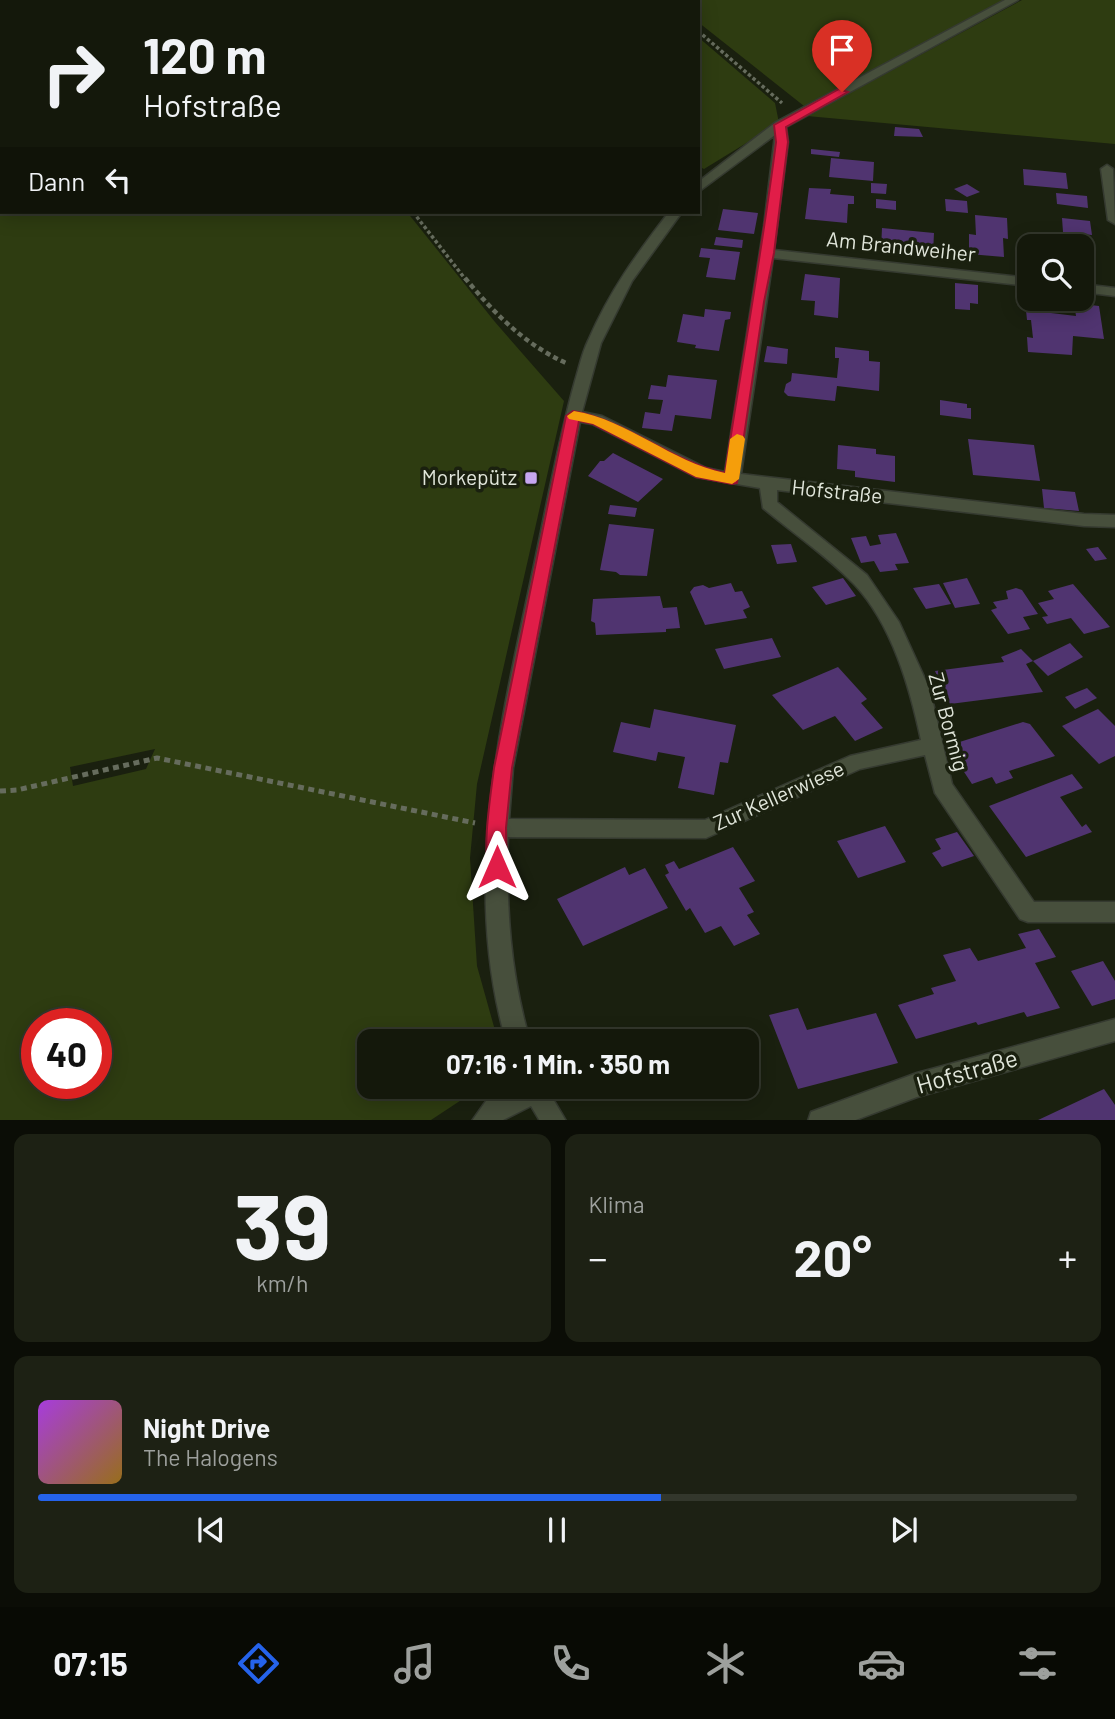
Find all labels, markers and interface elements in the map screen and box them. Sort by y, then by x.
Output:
pin [812,20,872,92]
text: 120 m [143,25,266,84]
icon: right [28,28,119,119]
icon: arrive [823,31,861,69]
text: Hofstraße [143,85,282,123]
icon: left [99,161,137,199]
text: Dann [28,165,85,196]
street label: Am Brandweiher [825,225,977,266]
map controls [1017,234,1094,311]
button: search [1017,234,1094,311]
place label: Morkepütz [422,464,517,489]
marker: Morkepütz [523,470,539,486]
street label: Hofstraße [791,473,884,508]
street label: Zur Bormig [924,670,975,774]
street label: Zur Kellerwiese [709,755,848,835]
position arrow [460,830,534,904]
speed limit sign: 40 [21,1008,112,1099]
street label: Hofstraße [913,1042,1021,1099]
text: 07:16 · 1 Min. · 350 m [446,1048,670,1079]
text: 39 [234,1169,331,1278]
text: Klima [589,1190,644,1218]
text: 20° [794,1225,872,1287]
text: − [589,1234,608,1280]
text: + [1058,1234,1077,1280]
text: km/h [256,1269,308,1297]
text: Night Drive [143,1412,270,1443]
text: The Halogens [143,1443,278,1471]
icon: previous [192,1511,230,1549]
icon: pause [538,1511,576,1549]
icon: next [885,1511,923,1549]
icon: directions [234,1639,283,1688]
icon: music [390,1639,439,1688]
icon: phone [546,1639,595,1688]
icon: climate [701,1639,750,1688]
icon: car [857,1639,906,1688]
icon: filters [1013,1639,1062,1688]
text: 07:15 [53,1644,128,1682]

